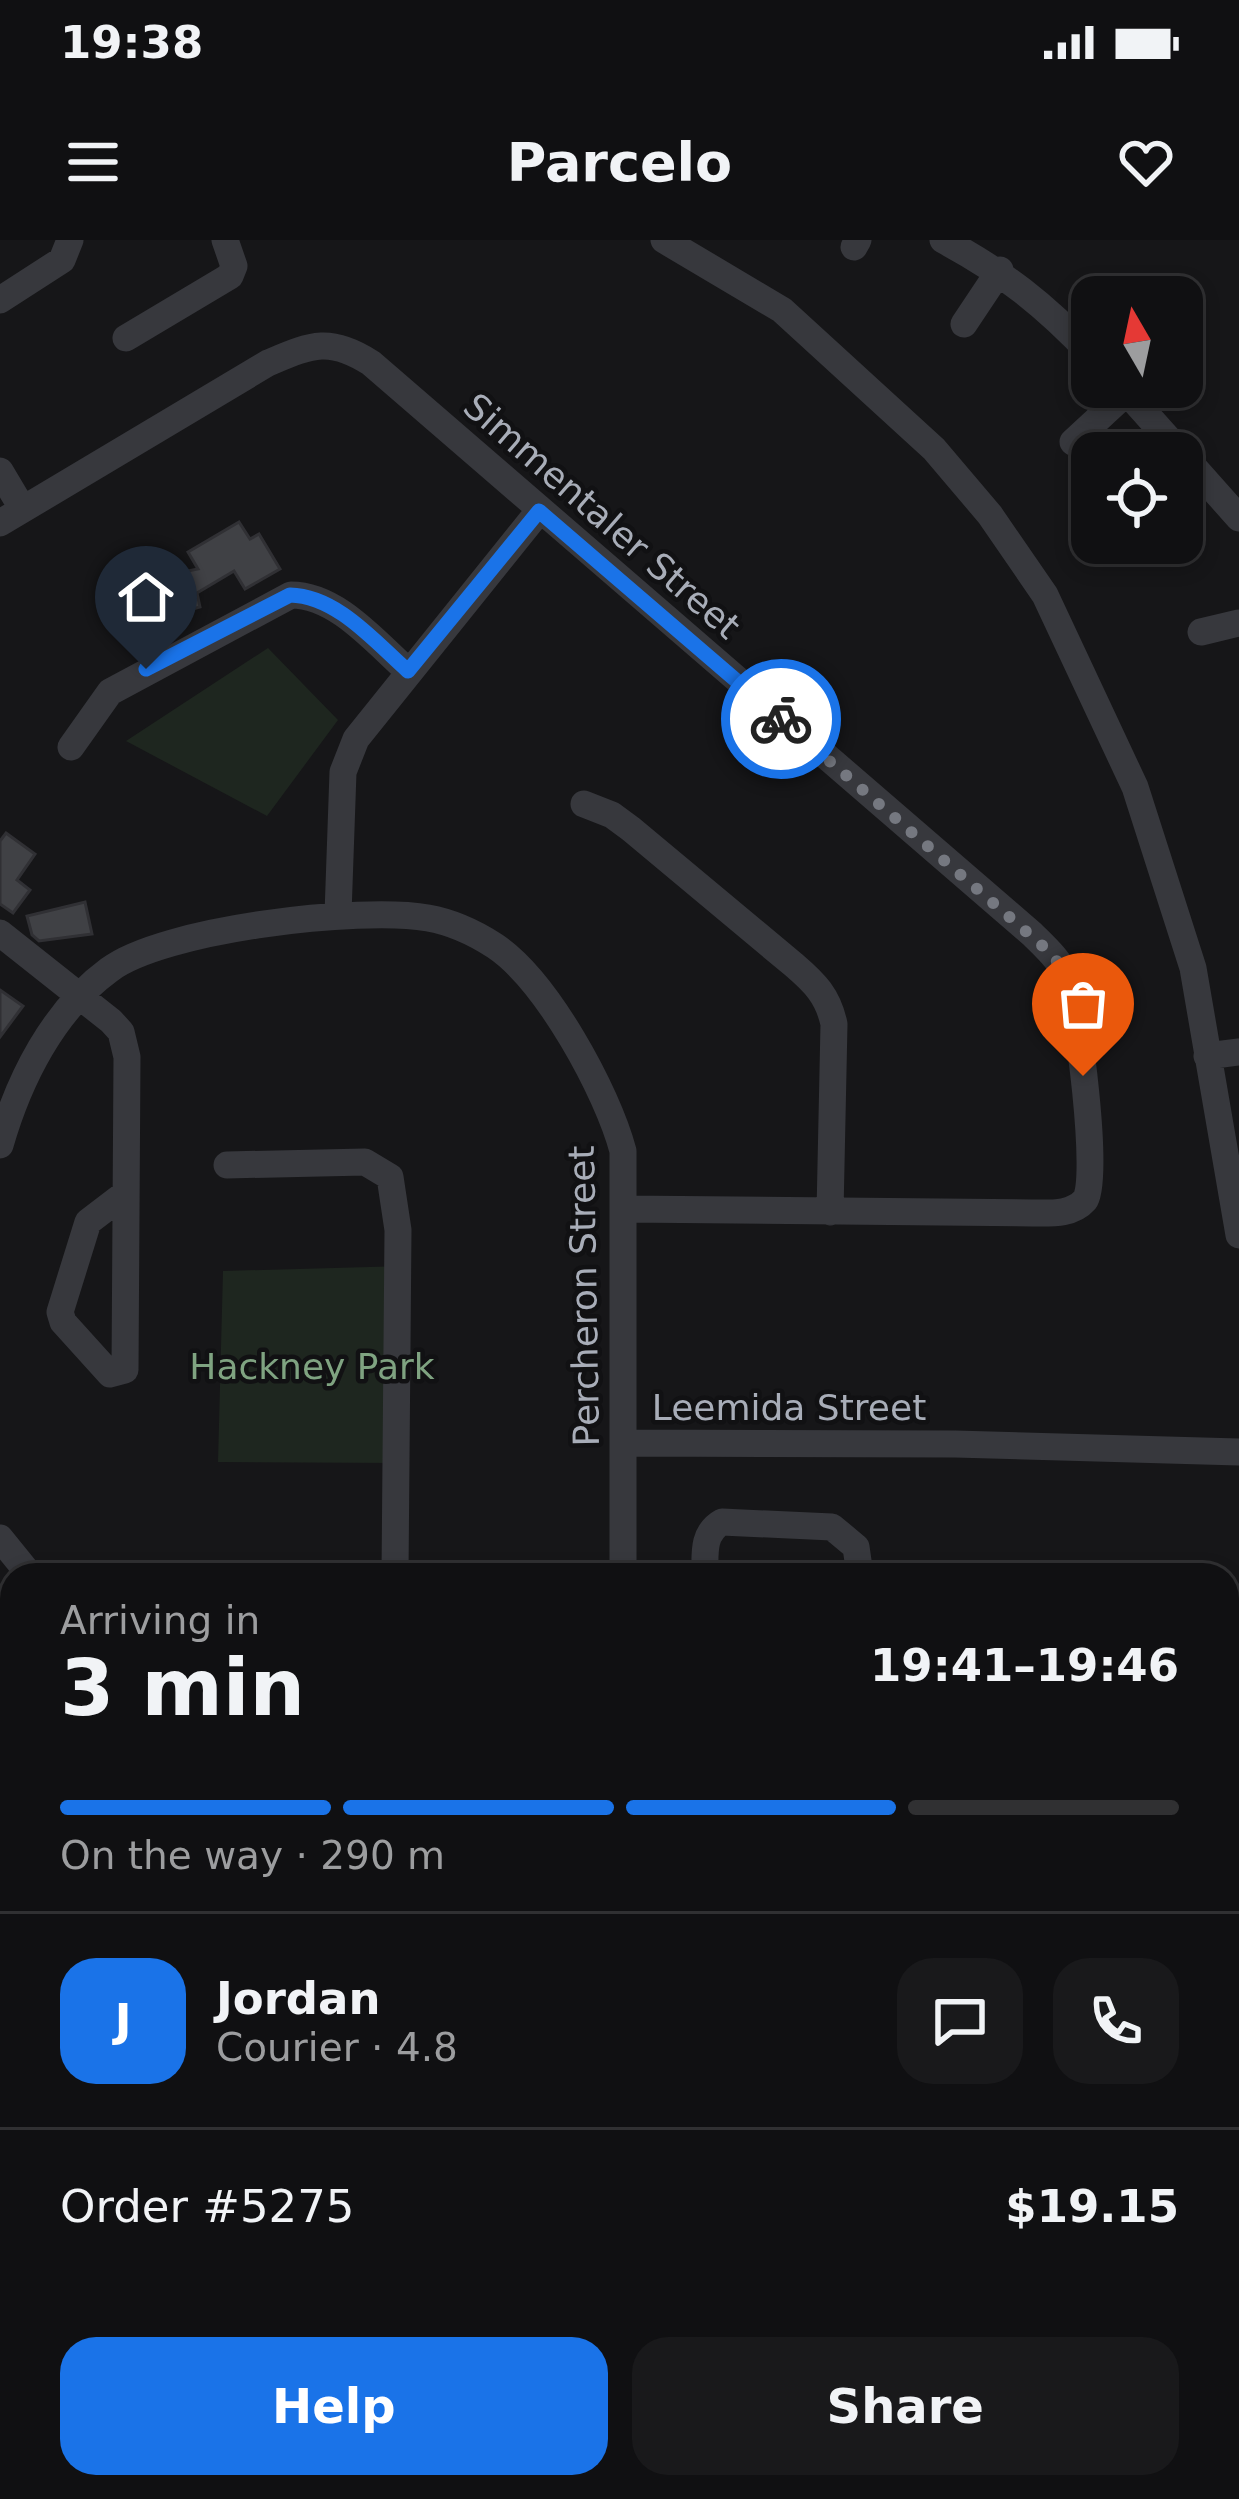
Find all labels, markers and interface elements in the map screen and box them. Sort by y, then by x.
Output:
text: 19:38 [60,16,203,69]
icon: menu [60,129,126,195]
icon: heart [1113,129,1179,195]
text: Parcelo [507,131,732,194]
north arrow [1071,276,1203,408]
map controls [1071,276,1203,564]
street label: Simmentaler Street [456,385,748,647]
button: locate [1071,432,1203,564]
pin [95,546,197,669]
icon: home [113,564,179,630]
courier [721,659,841,779]
icon: bike [748,686,814,752]
pin [1032,953,1134,1076]
icon: bag [1050,971,1116,1037]
street label: Percheron Street [561,1145,607,1447]
park label: Hackney Park [189,1346,435,1387]
street label: Leemida Street [652,1387,926,1428]
text: Arriving in [60,1598,260,1643]
text: 19:41–19:46 [870,1639,1179,1692]
text: 3 min [60,1643,305,1733]
text: On the way · 290 m [60,1833,445,1878]
button: chat [897,1958,1023,2084]
button: phone [1053,1958,1179,2084]
text: Jordan [216,1972,380,2025]
text: J [115,1994,131,2047]
text: Courier · 4.8 [216,2025,458,2070]
text: Order #5275 [60,2180,354,2233]
text: $19.15 [1005,2180,1179,2233]
button: Help [60,2337,608,2475]
button: Share [632,2337,1179,2475]

